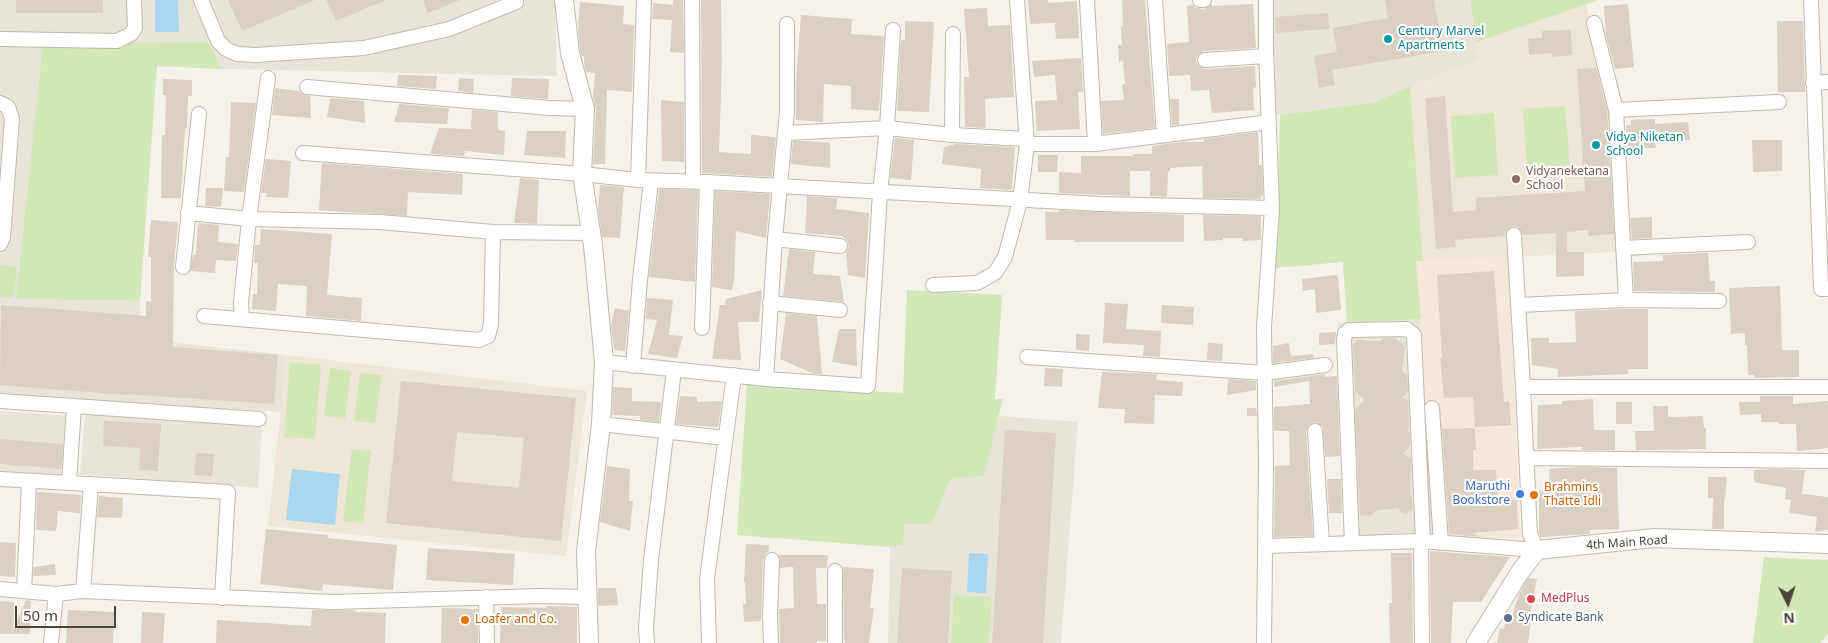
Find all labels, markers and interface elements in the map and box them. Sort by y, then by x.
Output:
place label: Century Marvel Apartments [1398,25,1484,53]
marker: Century Marvel Apartments [1382,33,1394,45]
place label: Vidya Niketan School [1606,131,1684,159]
marker: Vidya Niketan School [1590,139,1602,151]
place label: Vidyaneketana School [1526,165,1609,193]
marker: Vidyaneketana School [1510,173,1522,185]
place label: Maruthi Bookstore [1452,480,1510,508]
place label: Brahmins Thatte Idli [1544,481,1601,509]
marker: Maruthi Bookstore [1514,488,1526,500]
marker: Brahmins Thatte Idli [1528,489,1540,501]
street label: 4th Main Road [1586,533,1668,553]
north arrow [1763,578,1813,628]
place label: MedPlus [1541,592,1590,606]
marker: MedPlus [1525,593,1537,605]
scale bar [18,596,119,628]
text: 50 m [23,605,58,625]
text: N [1783,609,1795,628]
place label: Syndicate Bank [1518,611,1604,625]
marker: Syndicate Bank [1502,612,1514,624]
place label: Loafer and Co. [475,613,557,627]
marker: Loafer and Co. [459,614,471,626]

